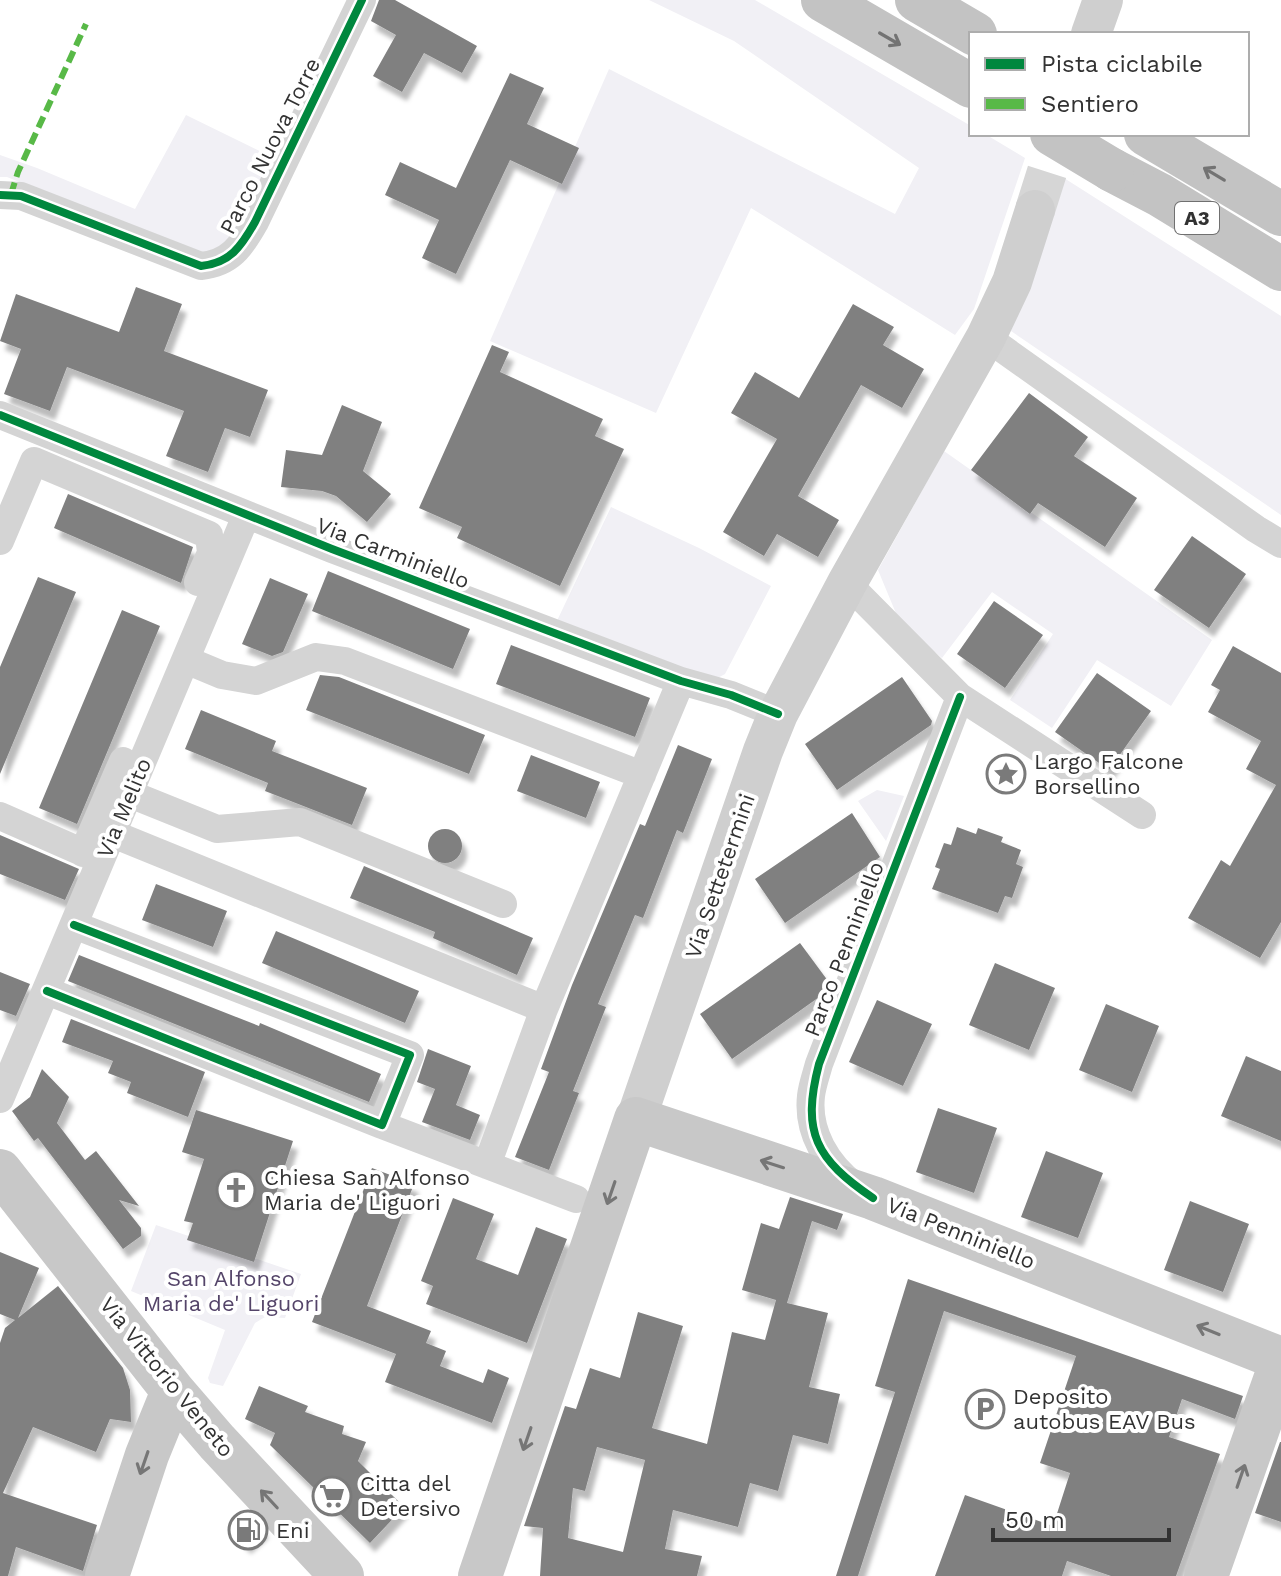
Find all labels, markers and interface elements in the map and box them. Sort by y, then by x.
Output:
one-way arrow [878,31,901,47]
legend [969,32,1249,136]
text: Pista ciclabile [1041,50,1203,78]
street label: Parco Nuova Torre [215,54,325,238]
text: Sentiero [1041,90,1139,118]
one-way arrow [1203,166,1226,182]
road number: A3 [1175,202,1219,234]
street label: Via Carminiello [313,512,473,594]
place label: Largo Falcone Borsellino [1034,749,1184,799]
place icon: Largo Falcone Borsellino [985,753,1027,795]
street label: Via Melito [92,754,156,862]
street label: Via Settetermini [680,790,760,962]
street label: Parco Penniniello [799,858,889,1040]
one-way arrow [760,1156,785,1171]
place label: Chiesa San Alfonso Maria de' Liguori [264,1165,470,1215]
church icon: Chiesa San Alfonso Maria de' Liguori [215,1169,257,1211]
one-way arrow [602,1180,617,1205]
street label: Via Penniniello [883,1192,1039,1274]
park label: San Alfonso Maria de' Liguori [143,1266,319,1316]
street label: Via Vittorio Veneto [95,1292,239,1462]
one-way arrow [1196,1322,1221,1336]
place label: Deposito autobus EAV Bus [1013,1384,1196,1434]
parking icon: Deposito autobus EAV Bus [964,1388,1006,1430]
one-way arrow [519,1426,534,1451]
one-way arrow [135,1451,150,1476]
one-way arrow [1235,1464,1250,1489]
place label: Citta del Detersivo [360,1471,461,1521]
supermarket icon: Citta del Detersivo [311,1475,353,1517]
one-way arrow [261,1489,279,1509]
scale bar [993,1492,1169,1542]
text: 50 m [1005,1506,1065,1534]
fuel station icon: Eni [227,1509,269,1551]
place label: Eni [276,1518,310,1543]

